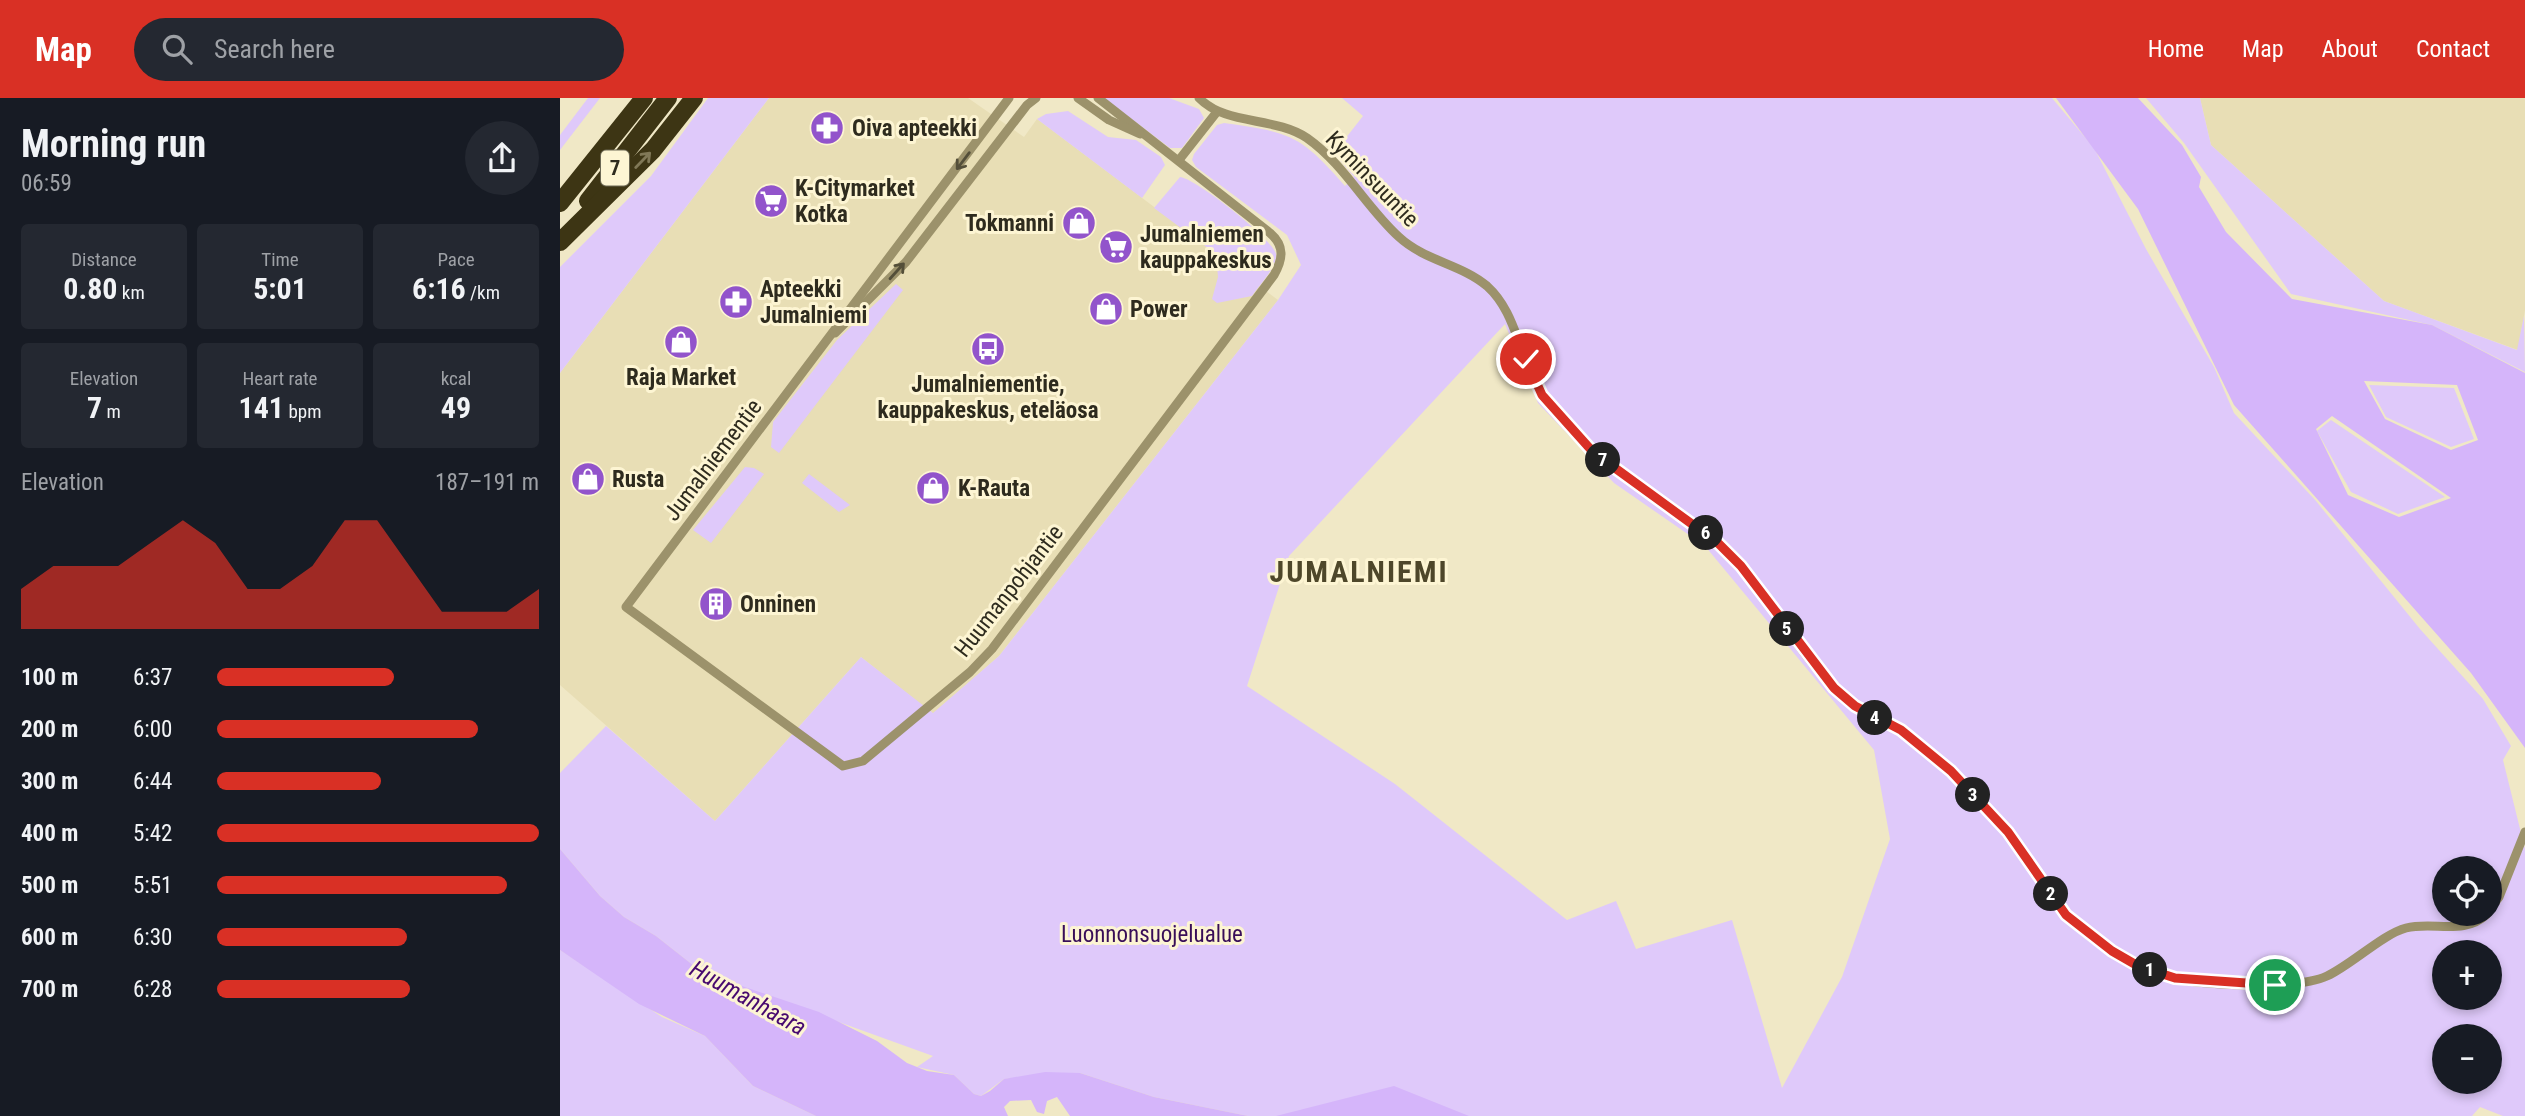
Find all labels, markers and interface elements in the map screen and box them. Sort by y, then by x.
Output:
search box [134,18,624,81]
text: Map [35,30,92,69]
icon: search [158,30,196,68]
text: Search here [214,34,335,64]
text: Home [2148,35,2204,63]
text: Map [2242,35,2284,63]
text: About [2322,35,2378,63]
text: Contact [2416,35,2490,63]
pharmacy icon: Oiva apteekki [808,109,846,147]
place label: Oiva apteekki [852,115,977,142]
button: share [465,121,539,195]
text: Morning run [21,122,206,166]
street label: Kyminsuuntie [1320,126,1424,232]
road number: 7 [601,150,629,186]
one-way arrow [635,151,652,168]
one-way arrow [955,151,970,170]
text: 06:59 [21,170,72,197]
place label: K-Citymarket Kotka [795,175,915,228]
supermarket icon: K-Citymarket Kotka [752,182,790,220]
shop icon: Tokmanni [1060,204,1098,242]
place label: Tokmanni [965,210,1054,237]
place label: Jumalniemen kauppakeskus [1140,221,1272,274]
supermarket icon: Jumalniemen kauppakeskus [1097,228,1135,266]
text: Distance [71,248,137,271]
text: Time [261,248,299,271]
text: Pace [437,248,475,271]
one-way arrow [889,263,905,281]
text: 0.80 [63,271,117,306]
text: 5:01 [253,271,307,306]
text: 6:16 [412,271,466,306]
place label: Apteekki Jumalniemi [760,276,867,329]
text: km [117,281,145,304]
text: /km [466,281,500,304]
pharmacy icon: Apteekki Jumalniemi [717,283,755,321]
shop icon: Power [1087,290,1125,328]
place label: Power [1130,296,1188,323]
shop icon: Raja Market [662,323,700,361]
pin [1496,329,1556,389]
bus stop icon: Jumalniementie, kauppakeskus, eteläosa [969,330,1007,368]
icon: check [1507,340,1545,378]
place label: Raja Market [626,364,736,391]
text: Elevation [70,367,138,390]
text: Heart rate [242,367,318,390]
text: kcal [441,367,471,390]
place label: Jumalniementie, kauppakeskus, eteläosa [877,371,1099,424]
text: 7 [87,390,102,425]
text: 141 [239,390,284,425]
text: 49 [441,390,471,425]
street label: Jumalniementie [659,394,767,526]
text: m [102,400,121,423]
text: bpm [284,400,321,423]
pin: 7 [1586,442,1620,478]
text: 7 [1598,448,1607,471]
shop icon: Rusta [569,460,607,498]
place label: Rusta [612,466,665,493]
text: Elevation [21,469,104,496]
text: 187–191 m [435,469,539,496]
shop icon: K-Rauta [914,469,952,507]
place label: K-Rauta [958,475,1030,502]
pin: 6 [1688,516,1724,550]
street label: Huumanpohjantie [949,520,1069,662]
text: 6 [1701,521,1710,544]
district label: JUMALNIEMI [1269,554,1449,589]
building icon: Onninen [697,585,735,623]
place label: Onninen [740,591,816,618]
pin: 5 [1770,612,1804,646]
text: 5 [1782,617,1791,640]
text: 100 m [21,664,78,691]
text: 6:37 [133,664,172,691]
pin: 4 [1858,700,1892,736]
text: 4 [1870,706,1879,729]
text: 200 m [21,716,78,743]
text: 6:00 [133,716,172,743]
text: 300 m [21,768,78,795]
text: 6:44 [133,768,172,795]
pin: 3 [1956,778,1990,812]
text: 3 [1968,783,1977,806]
text: 400 m [21,820,78,847]
text: 5:42 [133,820,172,847]
map controls [2432,856,2502,1094]
button: locate [2432,856,2502,926]
text: 500 m [21,872,78,899]
text: 5:51 [133,872,172,899]
pin: 2 [2034,876,2068,912]
text: 2 [2046,882,2055,905]
park label: Luonnonsuojelualue [1061,921,1243,948]
text: 600 m [21,924,78,951]
text: 6:30 [133,924,172,951]
button: + [2432,940,2502,1010]
pin: 1 [2132,952,2168,988]
water label: Huumanhaara [685,955,811,1041]
pin [2245,955,2305,1015]
text: 1 [2145,958,2154,981]
icon: arrive [2256,966,2294,1004]
text: 700 m [21,976,78,1003]
text: 6:28 [133,976,172,1003]
button: − [2432,1024,2502,1094]

